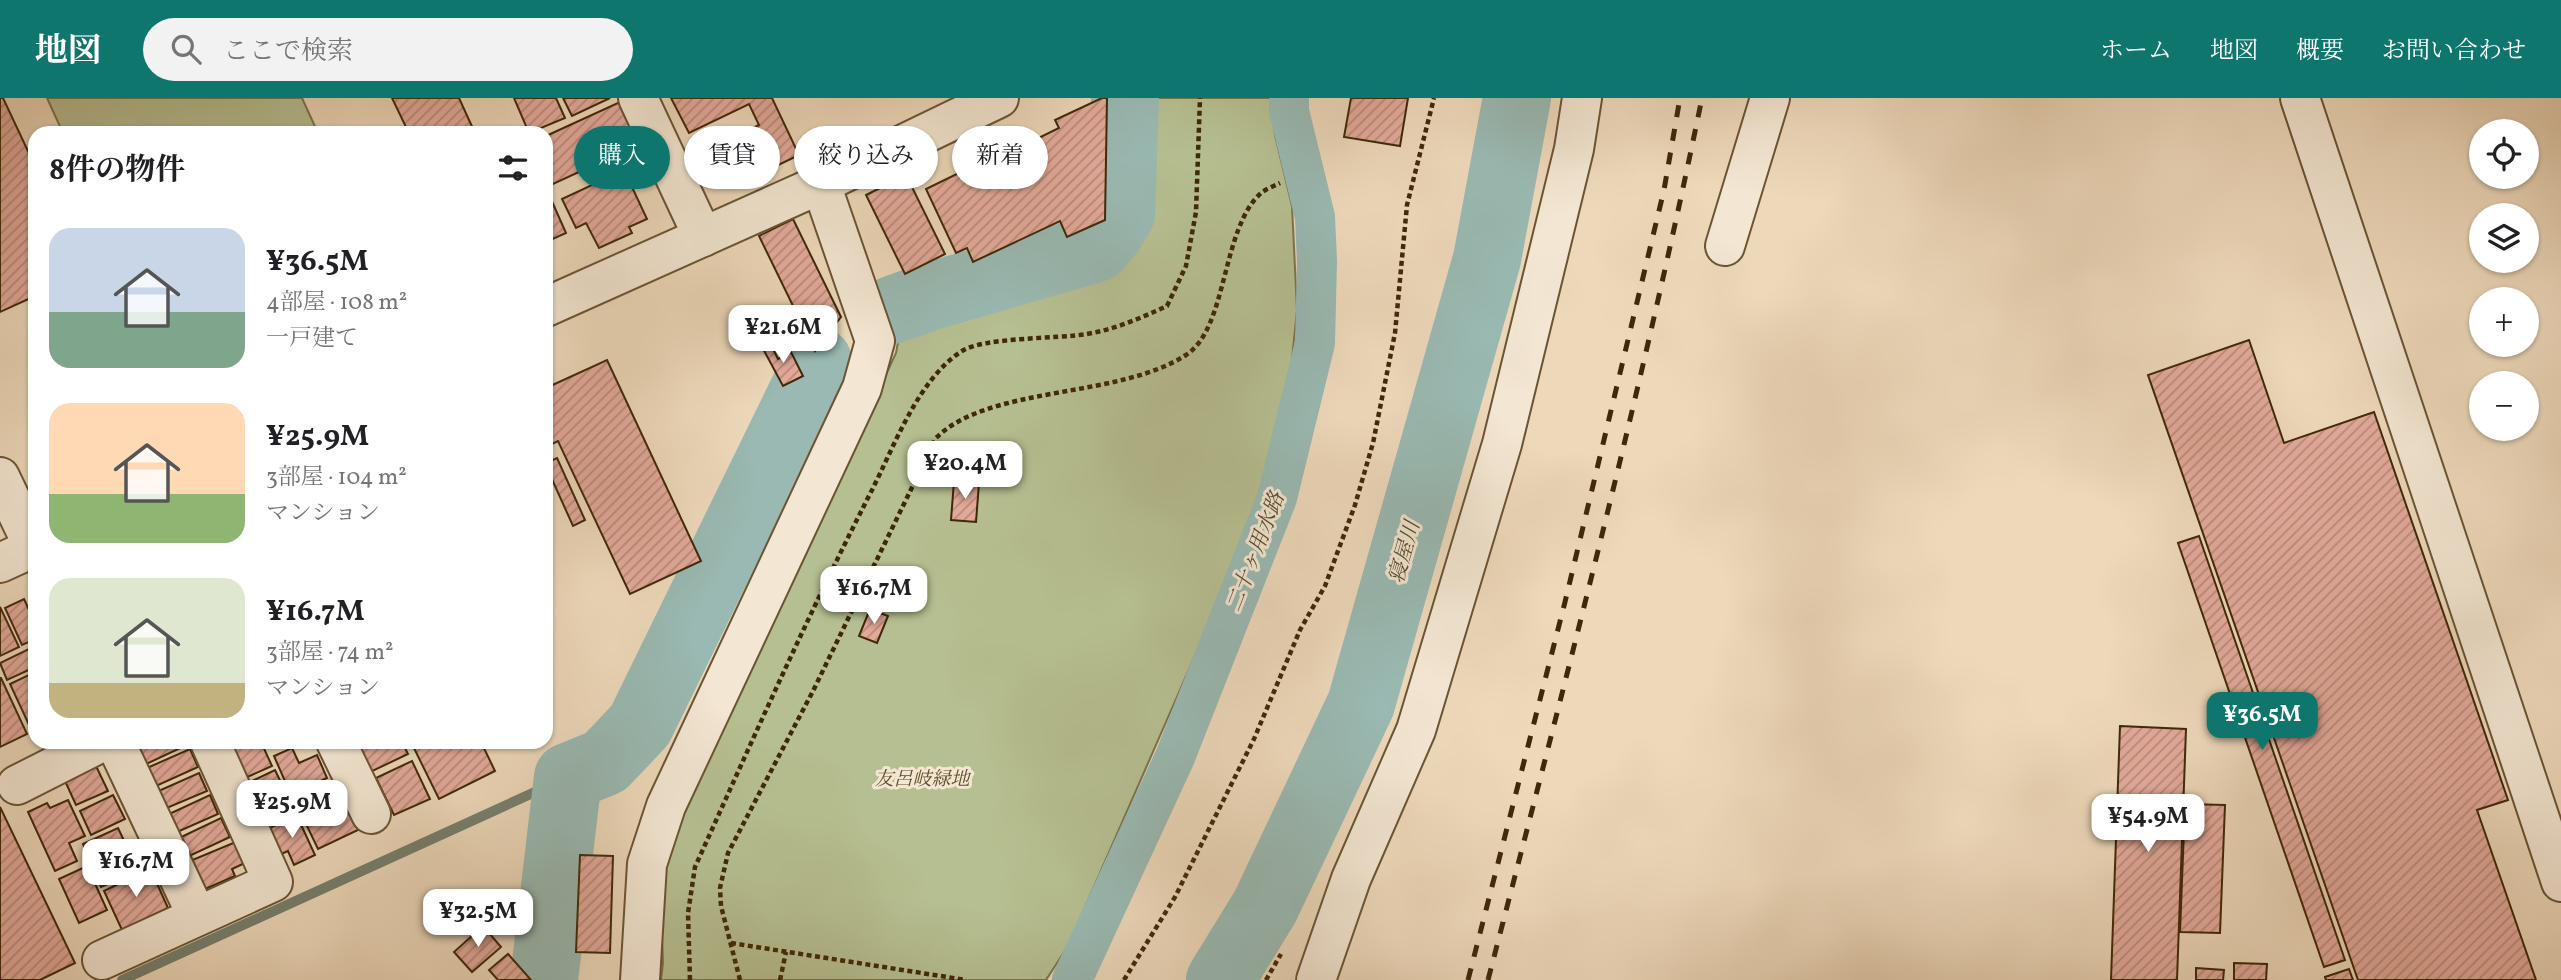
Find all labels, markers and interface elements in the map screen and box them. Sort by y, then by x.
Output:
search box [143,18,633,81]
text: 地図 [35,30,101,76]
icon: search [167,30,205,68]
text: ここで検索 [223,34,353,70]
text: ホーム [2100,35,2172,69]
text: 地図 [2210,35,2258,69]
text: 概要 [2296,35,2344,69]
text: お問い合わせ [2382,35,2526,69]
map controls [2469,119,2539,441]
button: locate [2469,119,2539,189]
chip: 購入 [574,126,670,189]
chip: 賃貸 [684,126,780,189]
chip: 絞り込み [794,126,938,189]
chip: 新着 [952,126,1048,189]
icon: filters [494,149,532,187]
text: 8件の物件 [49,150,185,192]
button: layers [2469,203,2539,273]
text: ¥36.5M [266,241,368,283]
icon: home [105,256,189,340]
text: 4部屋 · 108 m² [266,287,407,319]
button: + [2469,287,2539,357]
pin: ¥21.6M [726,306,840,365]
text: ¥21.6M [744,312,822,344]
text: 一戸建て [266,323,358,355]
button: − [2469,371,2539,441]
text: ¥25.9M [266,416,369,458]
icon: home [105,431,189,515]
pin: ¥20.4M [908,442,1022,501]
text: ¥20.4M [923,448,1007,480]
text: 3部屋 · 104 m² [266,462,407,494]
water label: 二十ヶ用水路 [1220,487,1293,617]
text: マンション [266,498,380,530]
water label: 寝屋川 [1383,516,1429,587]
pin: ¥16.7M [817,566,931,626]
text: ¥16.7M [836,573,912,605]
text: ¥16.7M [266,591,364,633]
icon: home [105,606,189,690]
text: 3部屋 · 74 m² [266,637,394,669]
text: マンション [266,673,380,705]
pin: ¥36.5M [2205,692,2319,752]
text: ¥36.5M [2223,699,2301,731]
park label: 友呂岐緑地 [874,767,971,793]
pin: ¥25.9M [235,780,349,840]
text: ¥25.9M [252,787,332,819]
pin: ¥54.9M [2091,794,2205,854]
text: ¥54.9M [2108,801,2188,833]
pin: ¥16.7M [79,840,193,899]
text: ¥16.7M [98,846,174,878]
pin: ¥32.5M [421,890,535,949]
text: ¥32.5M [439,896,517,928]

